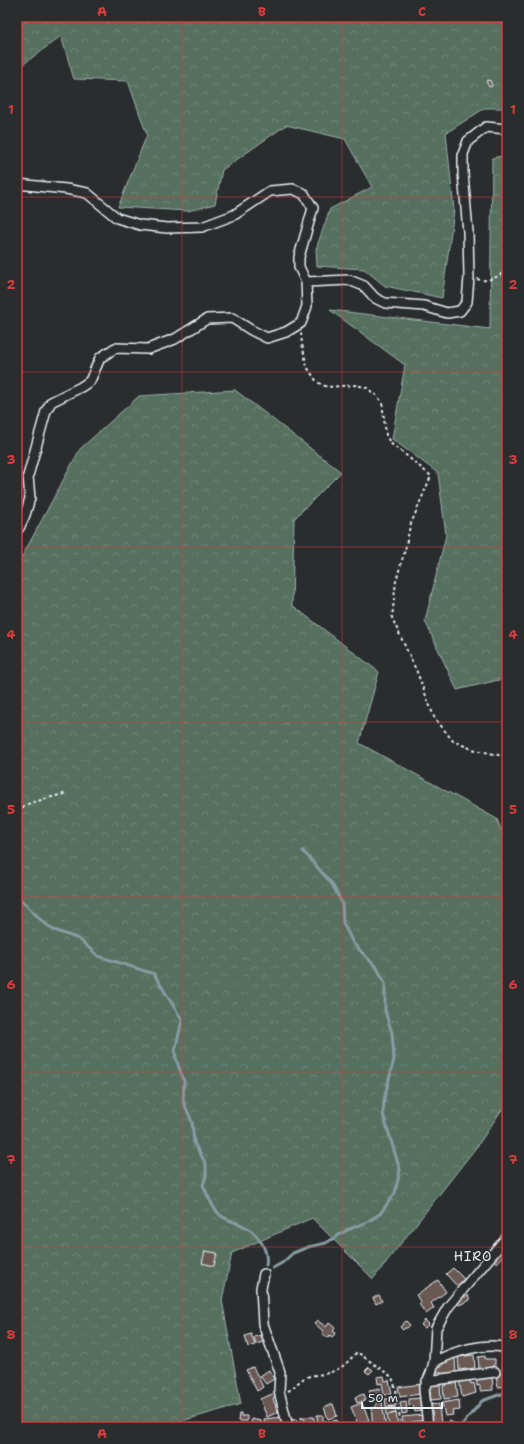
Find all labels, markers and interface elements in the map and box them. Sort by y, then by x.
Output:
text: A [97,3,107,20]
text: B [258,3,266,20]
text: C [418,3,426,20]
text: 1 [8,101,14,118]
text: 1 [510,101,516,118]
text: 2 [6,276,16,293]
text: 2 [508,276,518,293]
text: 3 [6,451,16,468]
text: 3 [508,451,518,468]
text: 4 [6,626,16,643]
text: 4 [508,626,518,643]
text: 5 [7,801,15,818]
text: 5 [509,801,517,818]
text: 6 [6,976,16,993]
text: 6 [508,976,518,993]
text: 7 [6,1151,16,1168]
text: 7 [508,1151,518,1168]
district label: HIRO [454,1248,492,1265]
text: 8 [6,1326,16,1343]
text: 8 [508,1326,518,1343]
scale bar [362,1384,442,1410]
text: 50 m [368,1390,398,1406]
text: A [97,1425,107,1442]
text: B [258,1425,266,1442]
text: C [418,1425,426,1442]

